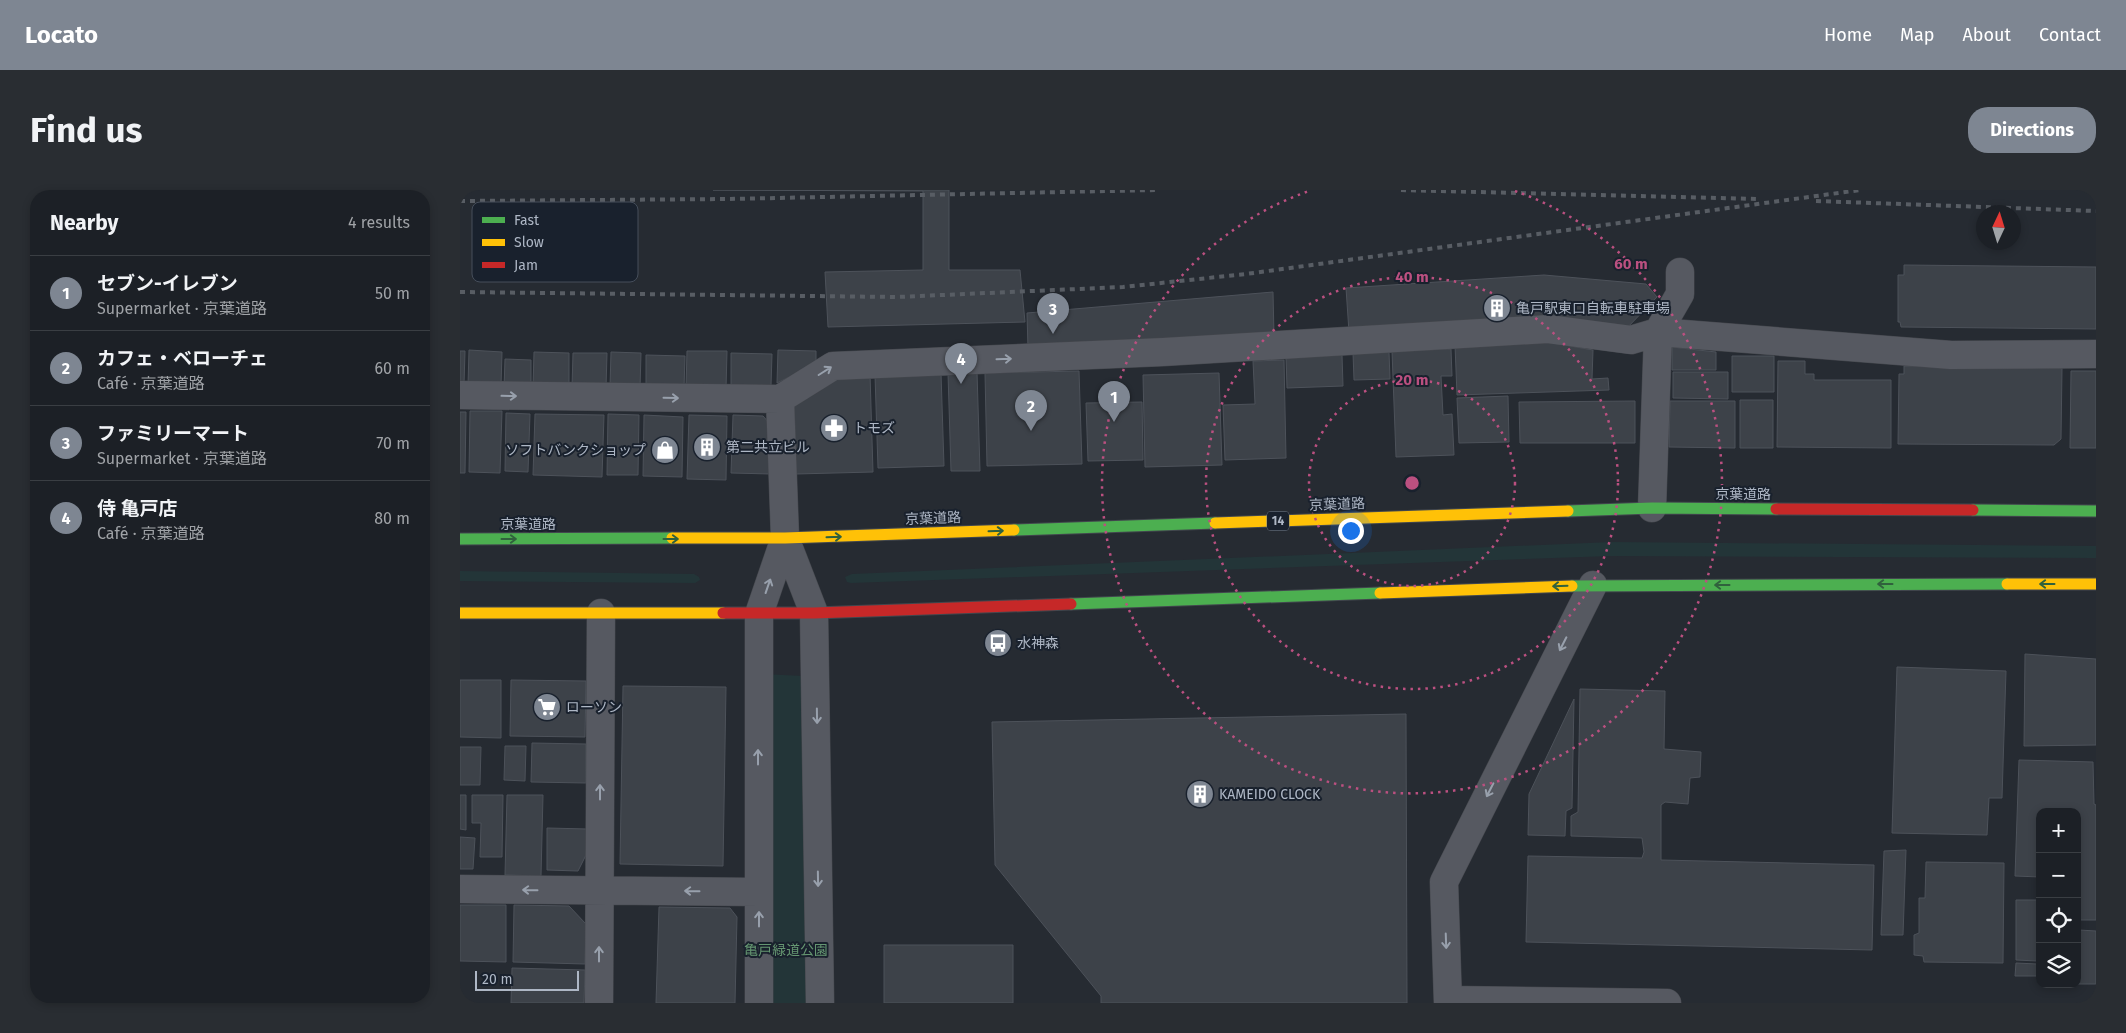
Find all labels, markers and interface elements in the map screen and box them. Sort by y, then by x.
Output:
text: Locato [25,21,98,49]
text: Home [1824,24,1872,46]
text: Map [1900,24,1934,46]
text: About [1962,24,2011,46]
text: Contact [2039,24,2101,46]
button: Directions [1968,107,2096,153]
text: Find us [30,109,142,151]
legend [472,202,638,282]
north arrow [1976,205,2021,250]
text: Nearby [50,210,118,236]
text: Fast [514,212,540,229]
text: 4 results [348,213,410,232]
text: Slow [514,234,544,251]
text: 60 m [1614,255,1648,273]
text: Jam [514,257,538,274]
text: 40 m [1395,268,1429,286]
text: セブン-イレブン [97,272,238,295]
text: 1 [62,284,70,303]
text: 50 m [375,284,410,303]
pin: 3 [1037,293,1069,334]
building icon: 亀戸駅東口自転車駐車場 [1482,293,1512,323]
text: Supermarket · 京葉道路 [97,299,267,318]
place label: 亀戸駅東口自転車駐車場 [1516,300,1670,317]
pin: 4 [945,343,977,384]
text: カフェ・ベローチェ [97,347,268,370]
one-way arrow [996,354,1012,363]
text: 2 [62,359,70,378]
text: 60 m [375,359,410,378]
one-way arrow [818,365,832,375]
text: 20 m [1396,371,1428,389]
text: Café · 京葉道路 [97,374,205,393]
pin: 1 [1098,381,1130,422]
pin: 2 [1015,390,1047,431]
one-way arrow [500,391,516,401]
one-way arrow [662,393,679,403]
pharmacy icon: トモズ [819,413,849,443]
place label: トモズ [853,420,895,437]
text: ファミリーマート [97,422,249,445]
building icon: 第二共立ビル [692,432,722,462]
text: 3 [62,434,70,453]
text: 70 m [376,434,410,453]
shop icon: ソフトバンクショップ [650,435,680,465]
place label: 第二共立ビル [726,439,810,456]
place label: ソフトバンクショップ [505,442,646,459]
text: Supermarket · 京葉道路 [97,449,267,468]
centre of rings [1403,474,1421,492]
street label: 京葉道路 [1715,486,1771,503]
street label: 京葉道路 [1309,495,1365,514]
text: 侍 亀戸店 [97,497,178,520]
text: 4 [61,509,71,528]
text: 80 m [374,509,410,528]
street label: 京葉道路 [905,509,961,528]
road number: 14 [1267,512,1289,531]
street label: 京葉道路 [500,516,556,533]
your location [1338,518,1364,544]
text: Café · 京葉道路 [97,524,205,543]
one-way arrow [988,526,1004,536]
one-way arrow [825,532,841,541]
one-way arrow [500,534,516,544]
one-way arrow [662,534,679,544]
one-way arrow [764,579,773,594]
one-way arrow [1877,579,1894,589]
one-way arrow [2040,579,2056,589]
one-way arrow [1715,580,1731,590]
one-way arrow [1552,582,1568,591]
bus stop icon: 水神森 [983,628,1013,658]
place label: 水神森 [1017,635,1059,652]
one-way arrow [1558,637,1568,652]
supermarket icon: ローソン [532,692,562,722]
place label: ローソン [566,699,622,716]
one-way arrow [812,708,821,724]
one-way arrow [753,749,763,766]
building icon: KAMEIDO CLOCK [1185,779,1215,809]
one-way arrow [1485,782,1495,797]
one-way arrow [595,784,605,800]
place label: KAMEIDO CLOCK [1219,786,1321,803]
map controls [2036,808,2081,988]
button: + [2036,808,2081,853]
button: − [2036,853,2081,898]
one-way arrow [813,870,823,886]
one-way arrow [522,885,538,895]
one-way arrow [685,886,701,896]
button: locate [2036,898,2081,943]
one-way arrow [754,912,764,928]
one-way arrow [1441,932,1451,949]
park label: 亀戸緑道公園 [744,942,828,959]
button: layers [2036,943,2081,988]
one-way arrow [594,947,604,963]
scale bar [475,968,579,991]
text: 20 m [482,971,512,988]

